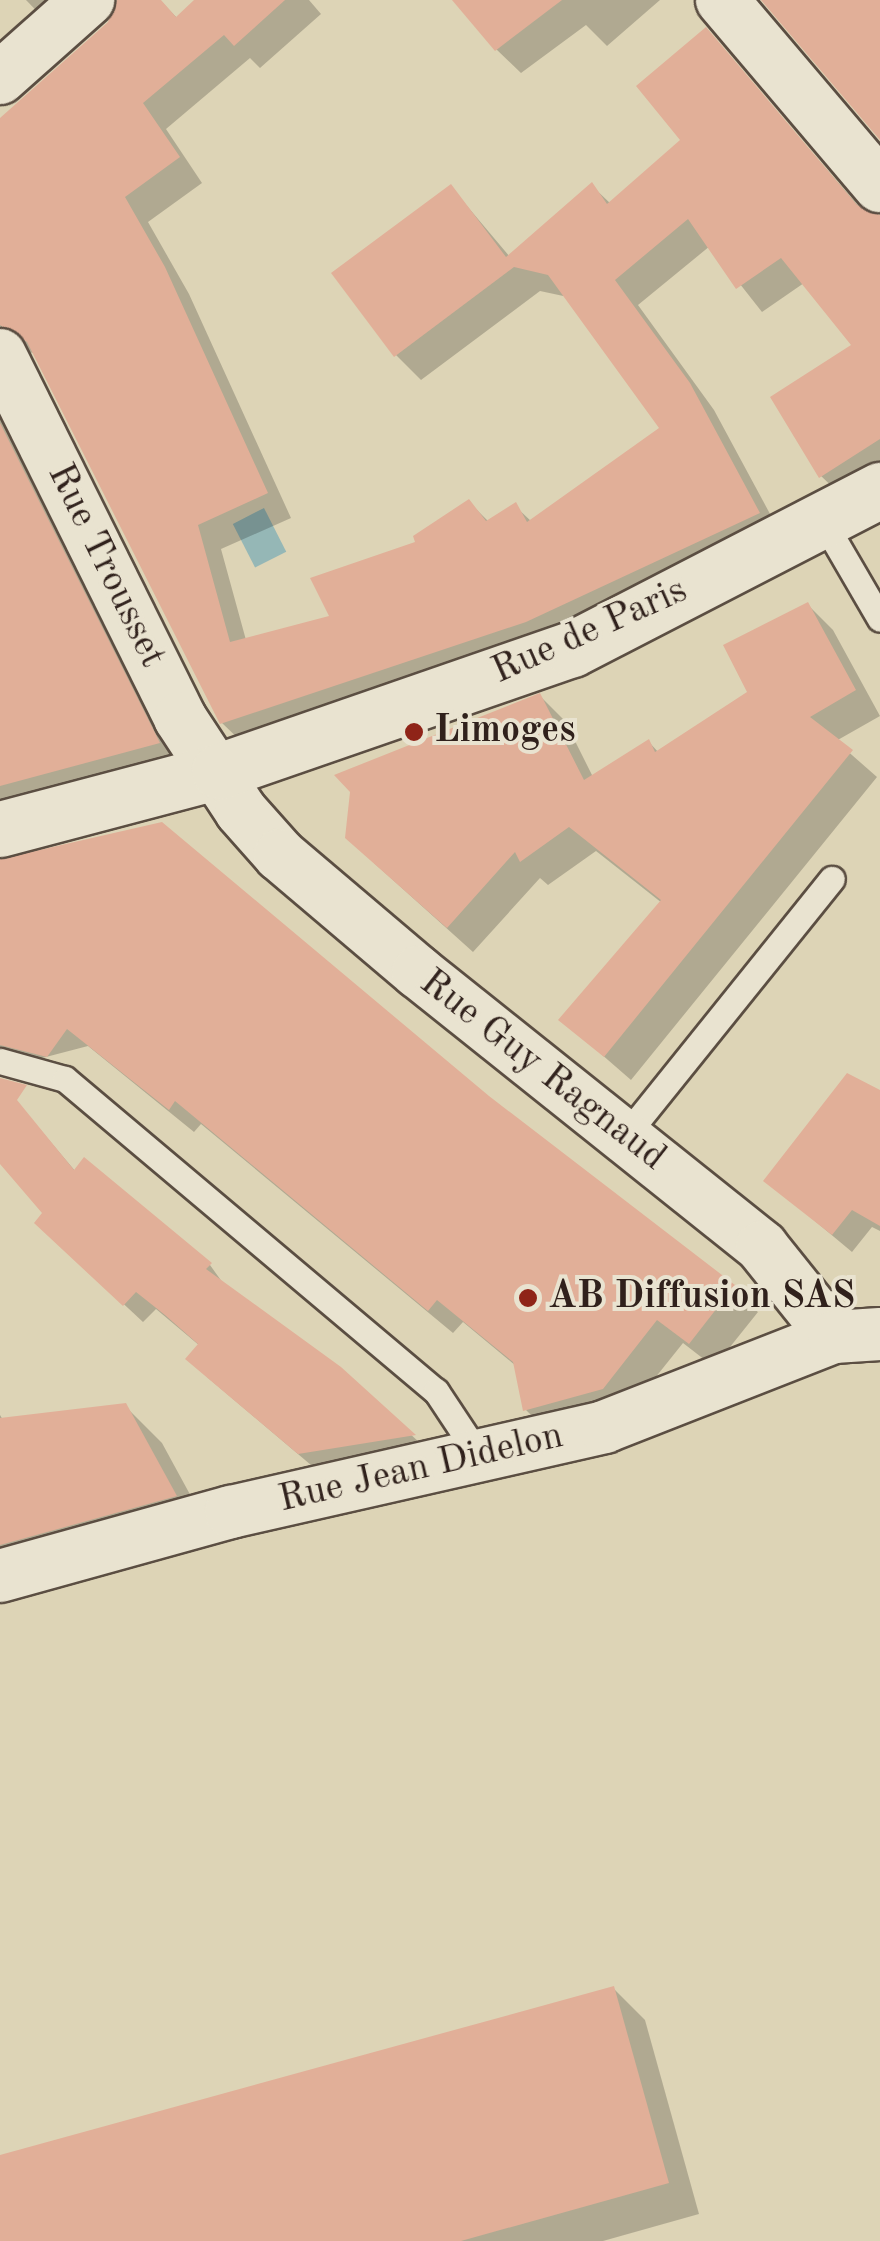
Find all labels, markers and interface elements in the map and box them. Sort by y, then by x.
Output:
street label: Rue Trousset [36,457,174,675]
street label: Rue de Paris [485,569,695,695]
place label: Limoges [434,709,576,755]
marker: Limoges [403,721,425,743]
street label: Rue Guy Ragnaud [410,961,674,1181]
place label: AB Diffusion SAS [548,1275,855,1321]
marker: AB Diffusion SAS [517,1287,539,1309]
street label: Rue Jean Didelon [274,1414,568,1524]

